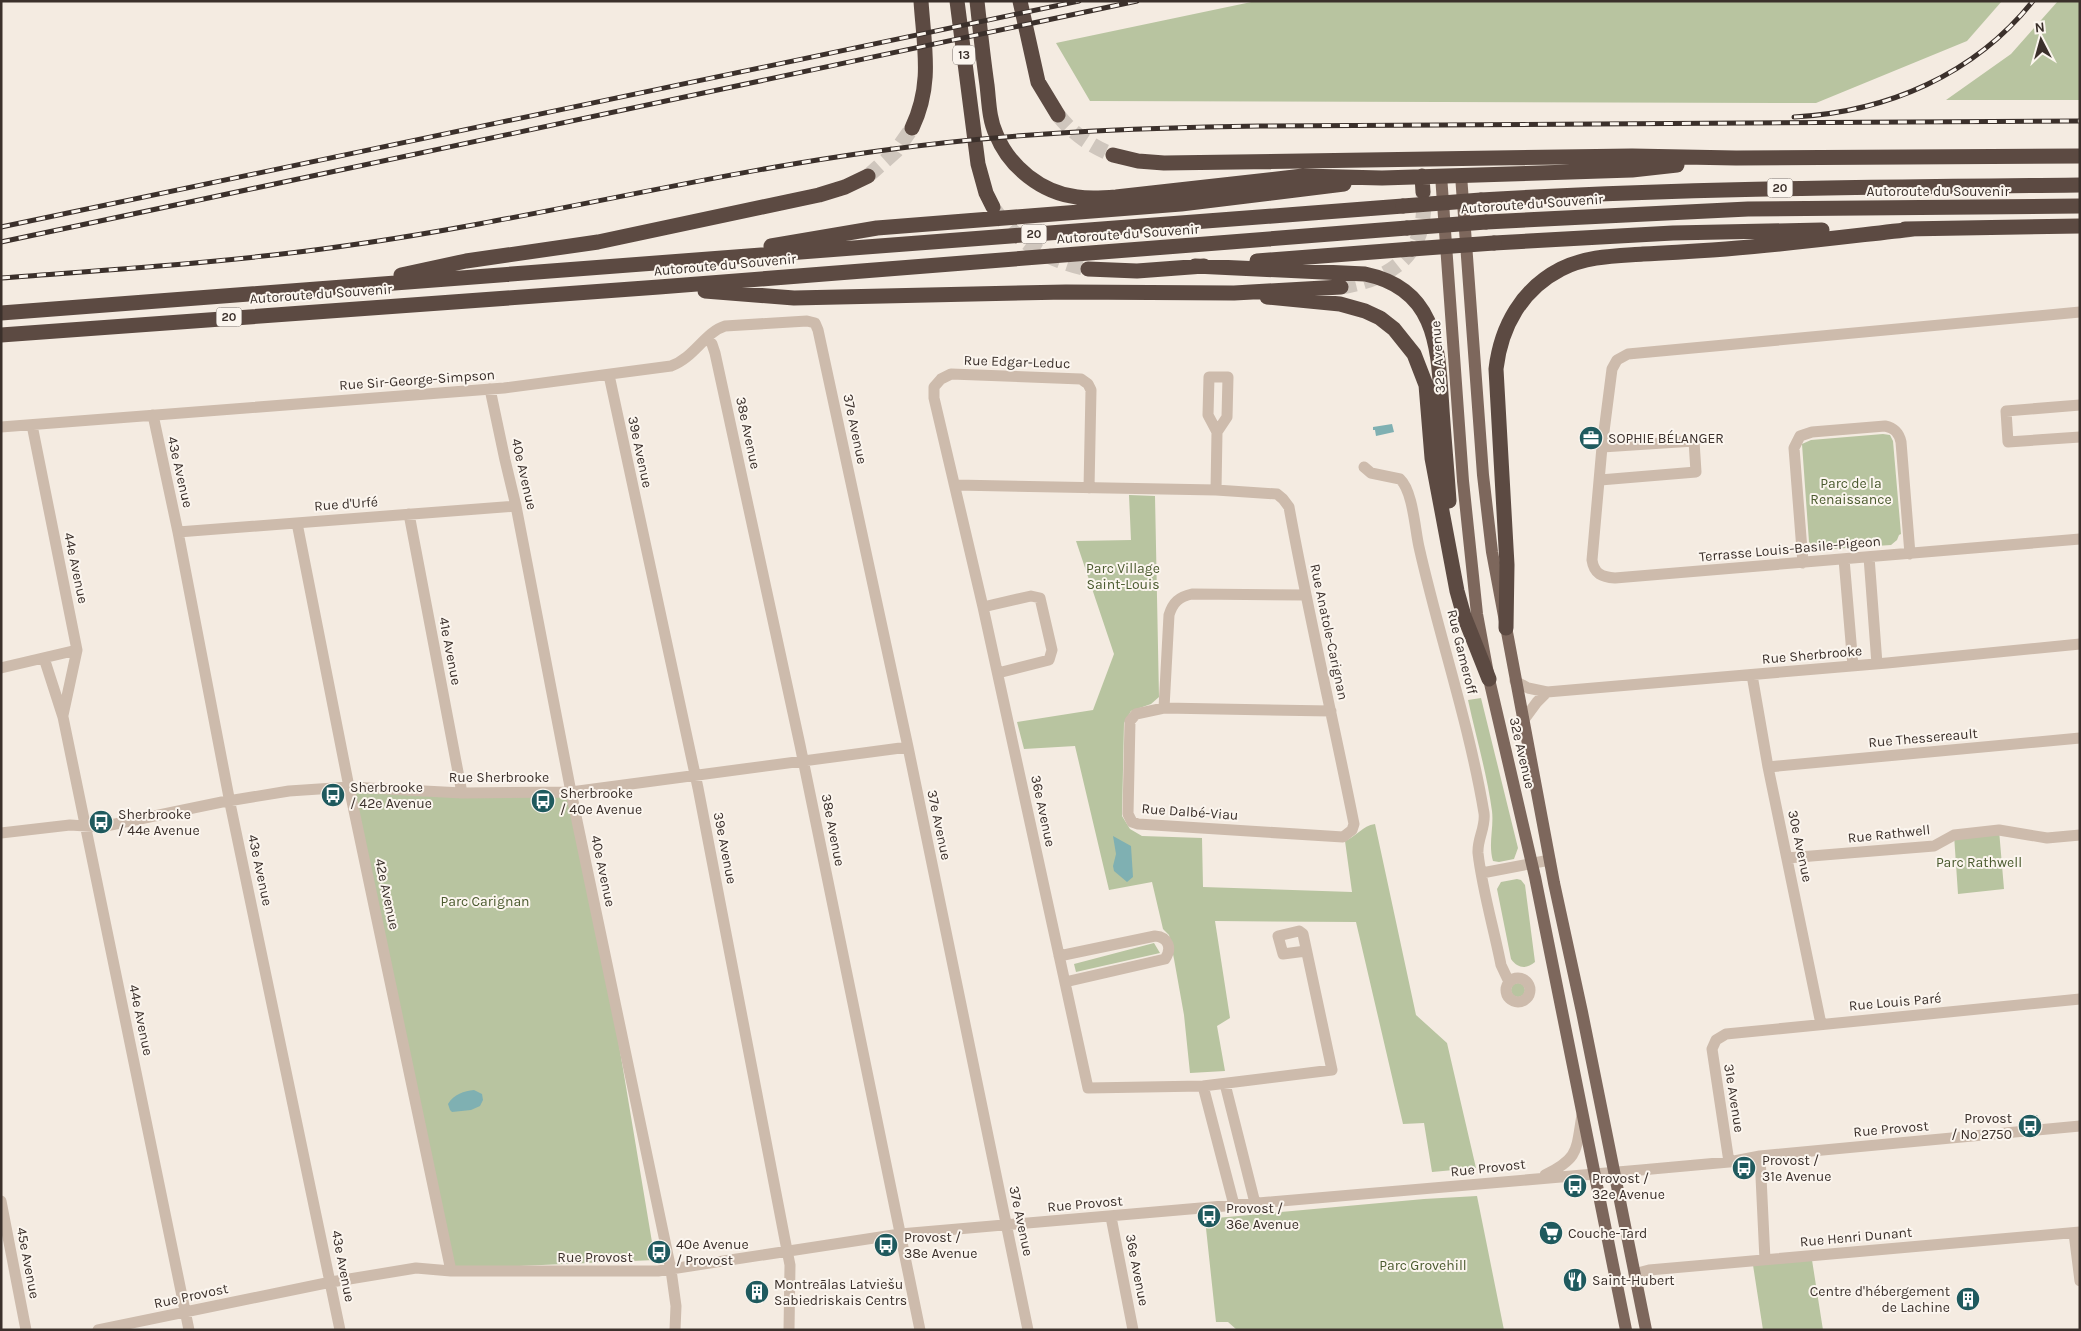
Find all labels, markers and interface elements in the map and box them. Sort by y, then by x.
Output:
north arrow [2016,15,2066,65]
text: N [2034,19,2046,37]
road number: 13 [953,46,975,64]
road number: 20 [1768,178,1792,198]
street label: Autoroute du Souvenir [1867,183,2010,200]
street label: Autoroute du Souvenir [1460,190,1605,217]
street label: Autoroute du Souvenir [1056,220,1201,247]
road number: 20 [1022,224,1046,243]
street label: Autoroute du Souvenir [653,250,798,280]
street label: Autoroute du Souvenir [249,280,394,307]
road number: 20 [216,308,242,326]
street label: 32e Avenue [1427,320,1449,394]
street label: Rue Edgar-Leduc [963,352,1071,372]
street label: Rue Sir-George-Simpson [339,366,495,394]
street label: 37e Avenue [839,392,871,466]
street label: 38e Avenue [732,395,764,471]
street label: 39e Avenue [624,415,656,489]
office icon: SOPHIE BÉLANGER [1578,425,1604,451]
place label: SOPHIE BÉLANGER [1608,429,1724,447]
street label: 43e Avenue [164,435,196,509]
street label: 40e Avenue [508,437,540,511]
park label: Parc de la Renaissance [1810,475,1892,508]
street label: Rue d'Urfé [314,493,378,515]
street label: 44e Avenue [60,531,92,605]
street label: Terrasse Louis-Basile-Pigeon [1698,533,1882,565]
park label: Parc Village Saint-Louis [1086,560,1160,593]
street label: Rue Anatole-Carignan [1306,562,1352,702]
street label: Rue Gameroff [1443,608,1481,696]
street label: 41e Avenue [435,615,465,687]
street label: Rue Sherbrooke [1761,642,1863,668]
street label: 32e Avenue [1506,716,1538,790]
street label: Rue Thessereault [1868,725,1978,751]
street label: Rue Sherbrooke [449,769,549,786]
street label: 36e Avenue [1027,774,1059,848]
place label: Sherbrooke / 42e Avenue [350,779,432,812]
bus stop icon: Sherbrooke / 42e Avenue [320,782,346,808]
place label: Sherbrooke / 40e Avenue [560,785,642,818]
bus stop icon: Sherbrooke / 40e Avenue [530,788,556,814]
street label: 37e Avenue [923,788,955,862]
street label: 38e Avenue [818,792,848,868]
street label: Rue Dalbé-Viau [1141,800,1239,824]
place label: Sherbrooke / 44e Avenue [118,806,200,839]
street label: 30e Avenue [1784,808,1816,884]
bus stop icon: Sherbrooke / 44e Avenue [88,809,114,835]
street label: 39e Avenue [710,811,740,885]
street label: Rue Rathwell [1847,821,1931,847]
street label: 43e Avenue [244,833,276,907]
street label: 40e Avenue [587,834,619,908]
park label: Parc Rathwell [1936,854,2022,871]
street label: 42e Avenue [371,857,403,931]
park label: Parc Carignan [440,893,530,910]
street label: 44e Avenue [125,983,157,1057]
street label: Rue Louis Paré [1848,989,1942,1015]
street label: 31e Avenue [1720,1062,1748,1134]
place label: Provost / No 2750 [1951,1110,2012,1143]
bus stop icon: Provost / No 2750 [2017,1113,2043,1139]
street label: Rue Provost [1853,1117,1929,1141]
place label: Provost / 31e Avenue [1762,1152,1831,1185]
bus stop icon: Provost / 31e Avenue [1731,1155,1757,1181]
street label: Rue Provost [1450,1156,1526,1180]
place label: Provost / 32e Avenue [1592,1170,1665,1203]
bus stop icon: Provost / 32e Avenue [1562,1173,1588,1199]
street label: 37e Avenue [1005,1184,1037,1258]
street label: Rue Provost [1047,1192,1123,1216]
place label: Provost / 36e Avenue [1226,1200,1299,1233]
bus stop icon: Provost / 36e Avenue [1196,1203,1222,1229]
supermarket icon: Couche-Tard [1538,1220,1564,1246]
street label: Rue Henri Dunant [1799,1224,1913,1250]
place label: Couche-Tard [1568,1225,1647,1242]
street label: 45e Avenue [13,1226,43,1300]
street label: 43e Avenue [328,1229,358,1303]
place label: Provost / 38e Avenue [904,1229,977,1262]
bus stop icon: Provost / 38e Avenue [873,1232,899,1258]
street label: 36e Avenue [1122,1233,1152,1307]
place label: 40e Avenue / Provost [676,1236,749,1269]
bus stop icon: 40e Avenue / Provost [646,1239,672,1265]
street label: Rue Provost [557,1249,633,1266]
park label: Parc Grovehill [1379,1257,1467,1274]
restaurant icon: Saint-Hubert [1562,1267,1588,1293]
place label: Saint-Hubert [1592,1272,1675,1289]
place label: Montreālas Latviešu Sabiedriskais Centrs [774,1276,907,1309]
building icon: Montreālas Latviešu Sabiedriskais Centrs [744,1279,770,1305]
street label: Rue Provost [152,1280,230,1312]
place label: Centre d'hébergement de Lachine [1810,1283,1950,1316]
building icon: Centre d'hébergement de Lachine [1955,1286,1981,1312]

